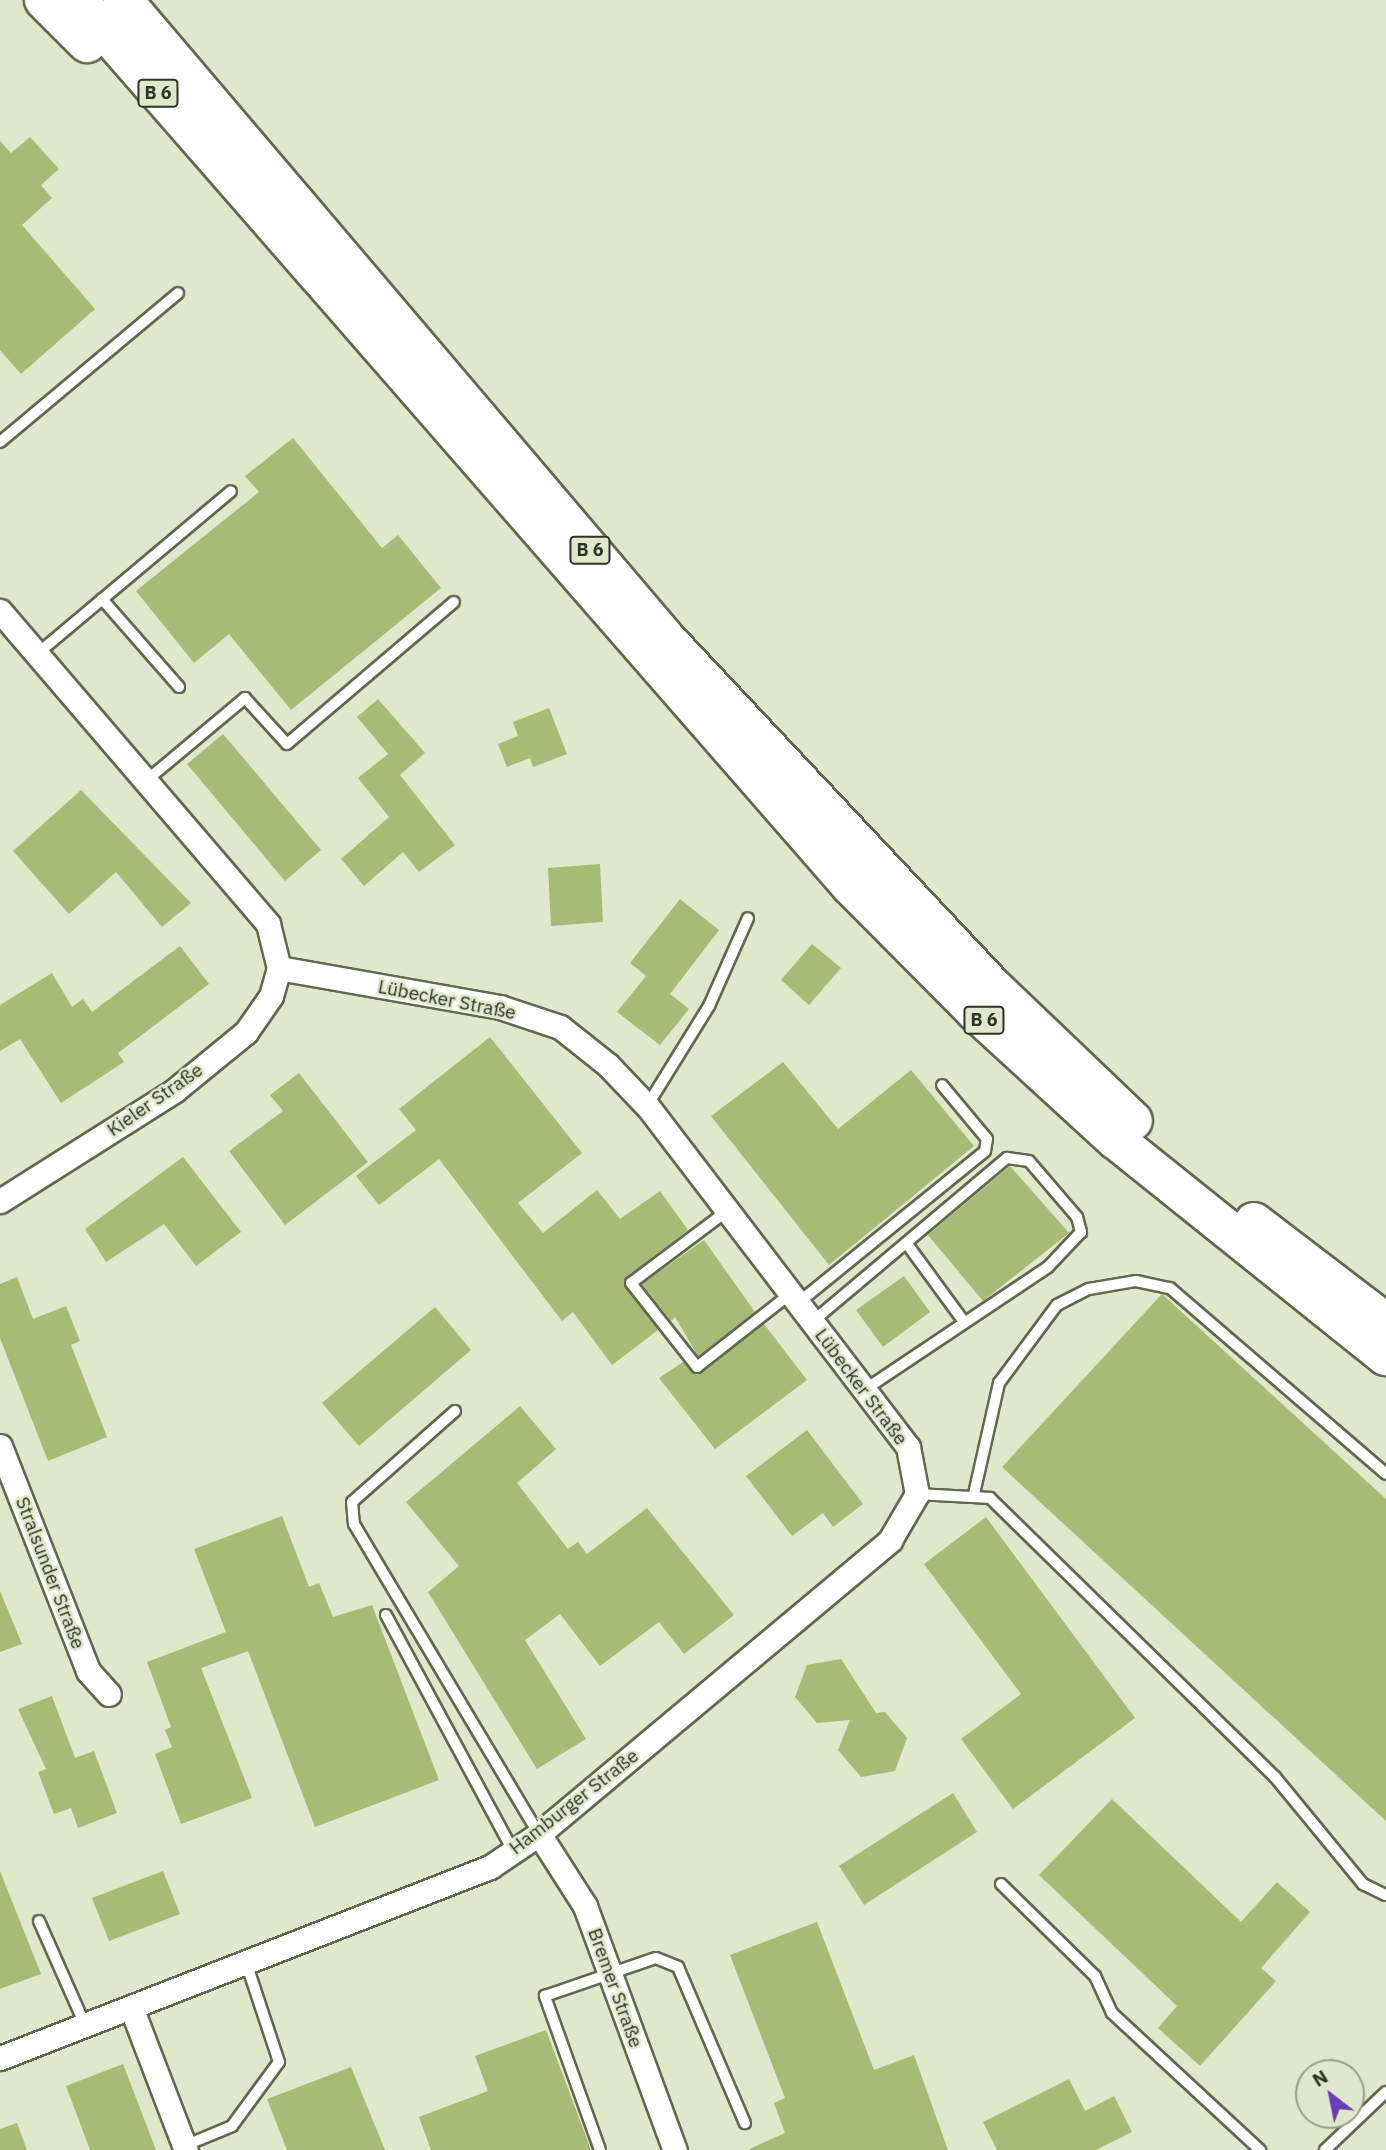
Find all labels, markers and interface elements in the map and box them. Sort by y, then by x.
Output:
road number: B 6 [137,78,179,108]
road number: B 6 [569,536,611,564]
street label: Lübecker Straße [376,975,518,1025]
road number: B 6 [963,1006,1005,1035]
street label: Kieler Straße [103,1059,207,1141]
street label: Lübecker Straße [810,1324,912,1450]
street label: Stralsunder Straße [11,1494,89,1652]
street label: Hamburger Straße [505,1744,643,1860]
street label: Bremer Straße [583,1925,647,2051]
north arrow [1295,2059,1365,2129]
text: N [1308,2064,1332,2092]

